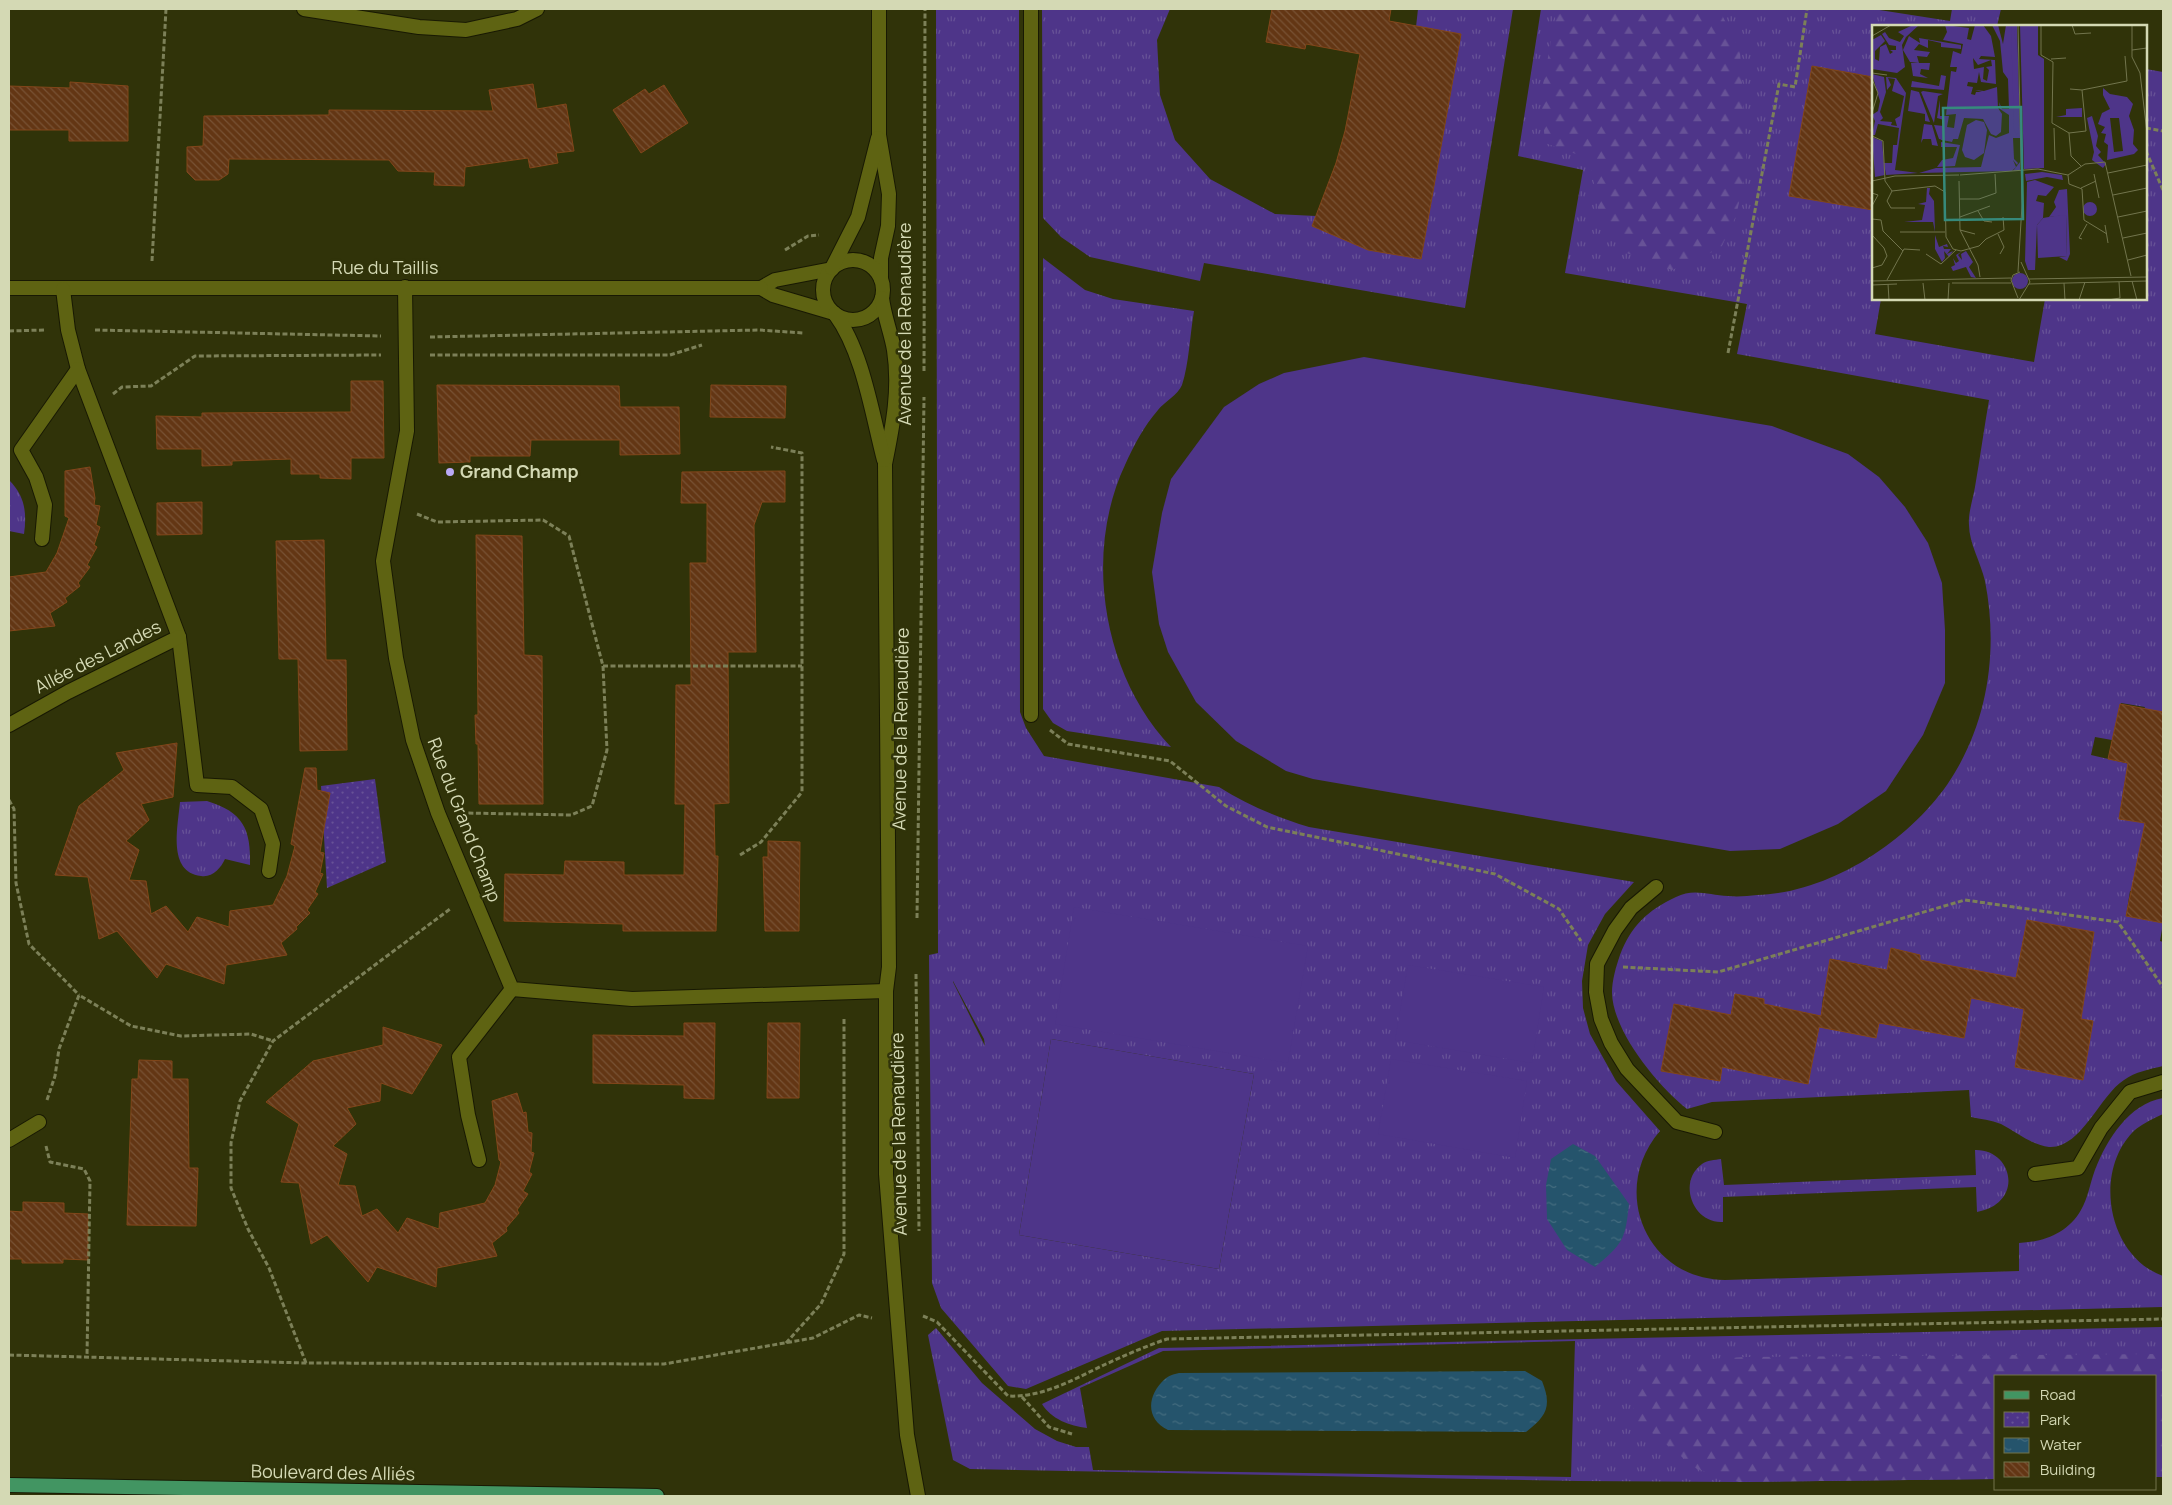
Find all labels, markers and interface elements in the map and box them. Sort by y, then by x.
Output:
inset map [1872,25,2147,300]
street label: Avenue de la Renaudière [892,222,916,426]
street label: Rue du Taillis [332,255,438,279]
place label: Grand Champ [460,459,579,483]
marker: Grand Champ [444,466,456,478]
street label: Allée des Landes [30,614,165,698]
street label: Avenue de la Renaudière [886,627,914,831]
street label: Rue du Grand Champ [422,734,507,905]
street label: Avenue de la Renaudière [884,1032,912,1236]
legend [1994,1375,2157,1490]
text: Road [2040,1384,2076,1405]
text: Park [2040,1409,2070,1430]
text: Water [2040,1434,2082,1455]
street label: Boulevard des Alliés [251,1459,415,1485]
text: Building [2040,1459,2095,1480]

